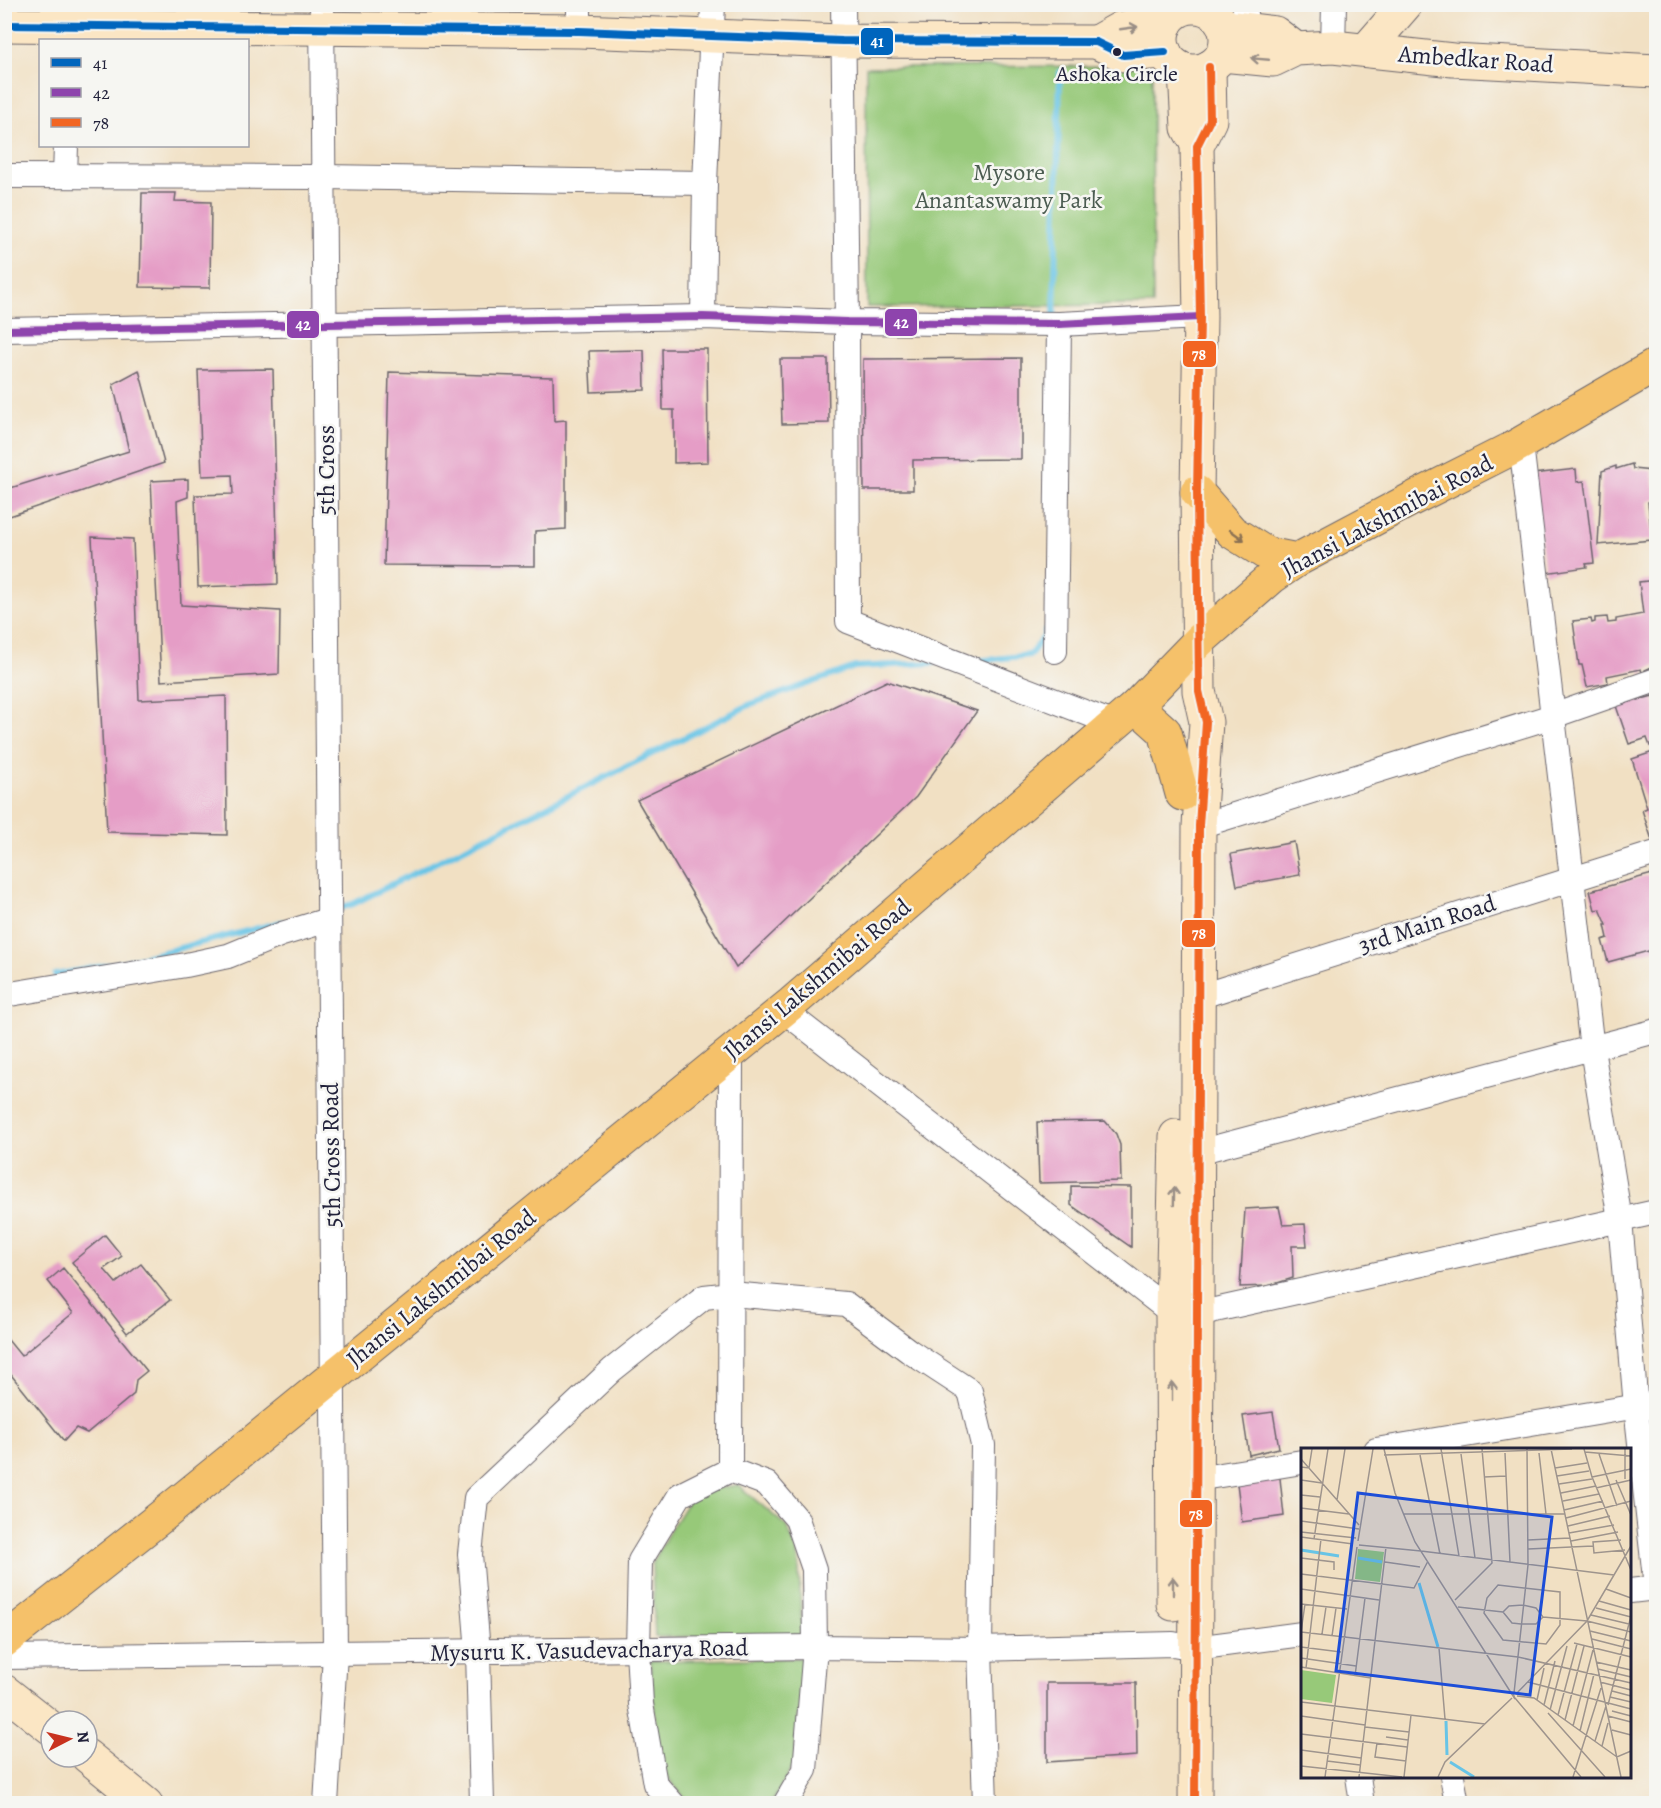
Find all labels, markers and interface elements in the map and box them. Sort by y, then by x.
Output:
one-way arrow [1119,22,1139,33]
line badge: 41 [860,27,894,56]
text: 41 [870,31,884,53]
street label: Ambedkar Road [1396,38,1555,80]
legend [39,39,249,147]
marker: Ashoka Circle [1111,46,1123,58]
text: 41 [93,51,107,75]
one-way arrow [1251,53,1271,64]
place label: Ashoka Circle [1055,59,1178,89]
text: 42 [93,81,110,105]
text: 78 [93,111,109,135]
park label: Mysore Anantaswamy Park [914,156,1103,216]
line badge: 42 [884,308,918,337]
line badge: 42 [286,310,320,339]
text: 42 [893,312,909,334]
text: 42 [295,314,311,336]
line badge: 78 [1182,340,1217,368]
text: 78 [1192,344,1207,366]
street label: 5th Cross [310,425,342,515]
street label: Jhansi Lakshmibai Road [1276,447,1499,585]
one-way arrow [1229,528,1245,541]
street label: 3rd Main Road [1354,887,1500,961]
street label: Jhansi Lakshmibai Road [717,891,918,1067]
line badge: 78 [1181,919,1216,948]
text: 78 [1192,923,1207,945]
street label: 5th Cross Road [314,1082,348,1228]
one-way arrow [1169,1186,1180,1206]
street label: Jhansi Lakshmibai Road [339,1201,543,1375]
one-way arrow [1166,1381,1178,1401]
inset map [1301,1448,1631,1778]
line badge: 78 [1179,1499,1213,1528]
text: 78 [1189,1504,1204,1526]
one-way arrow [1167,1576,1179,1596]
street label: Mysuru K. Vasudevacharya Road [430,1631,749,1669]
north arrow [39,1709,99,1769]
text: N [71,1730,95,1745]

